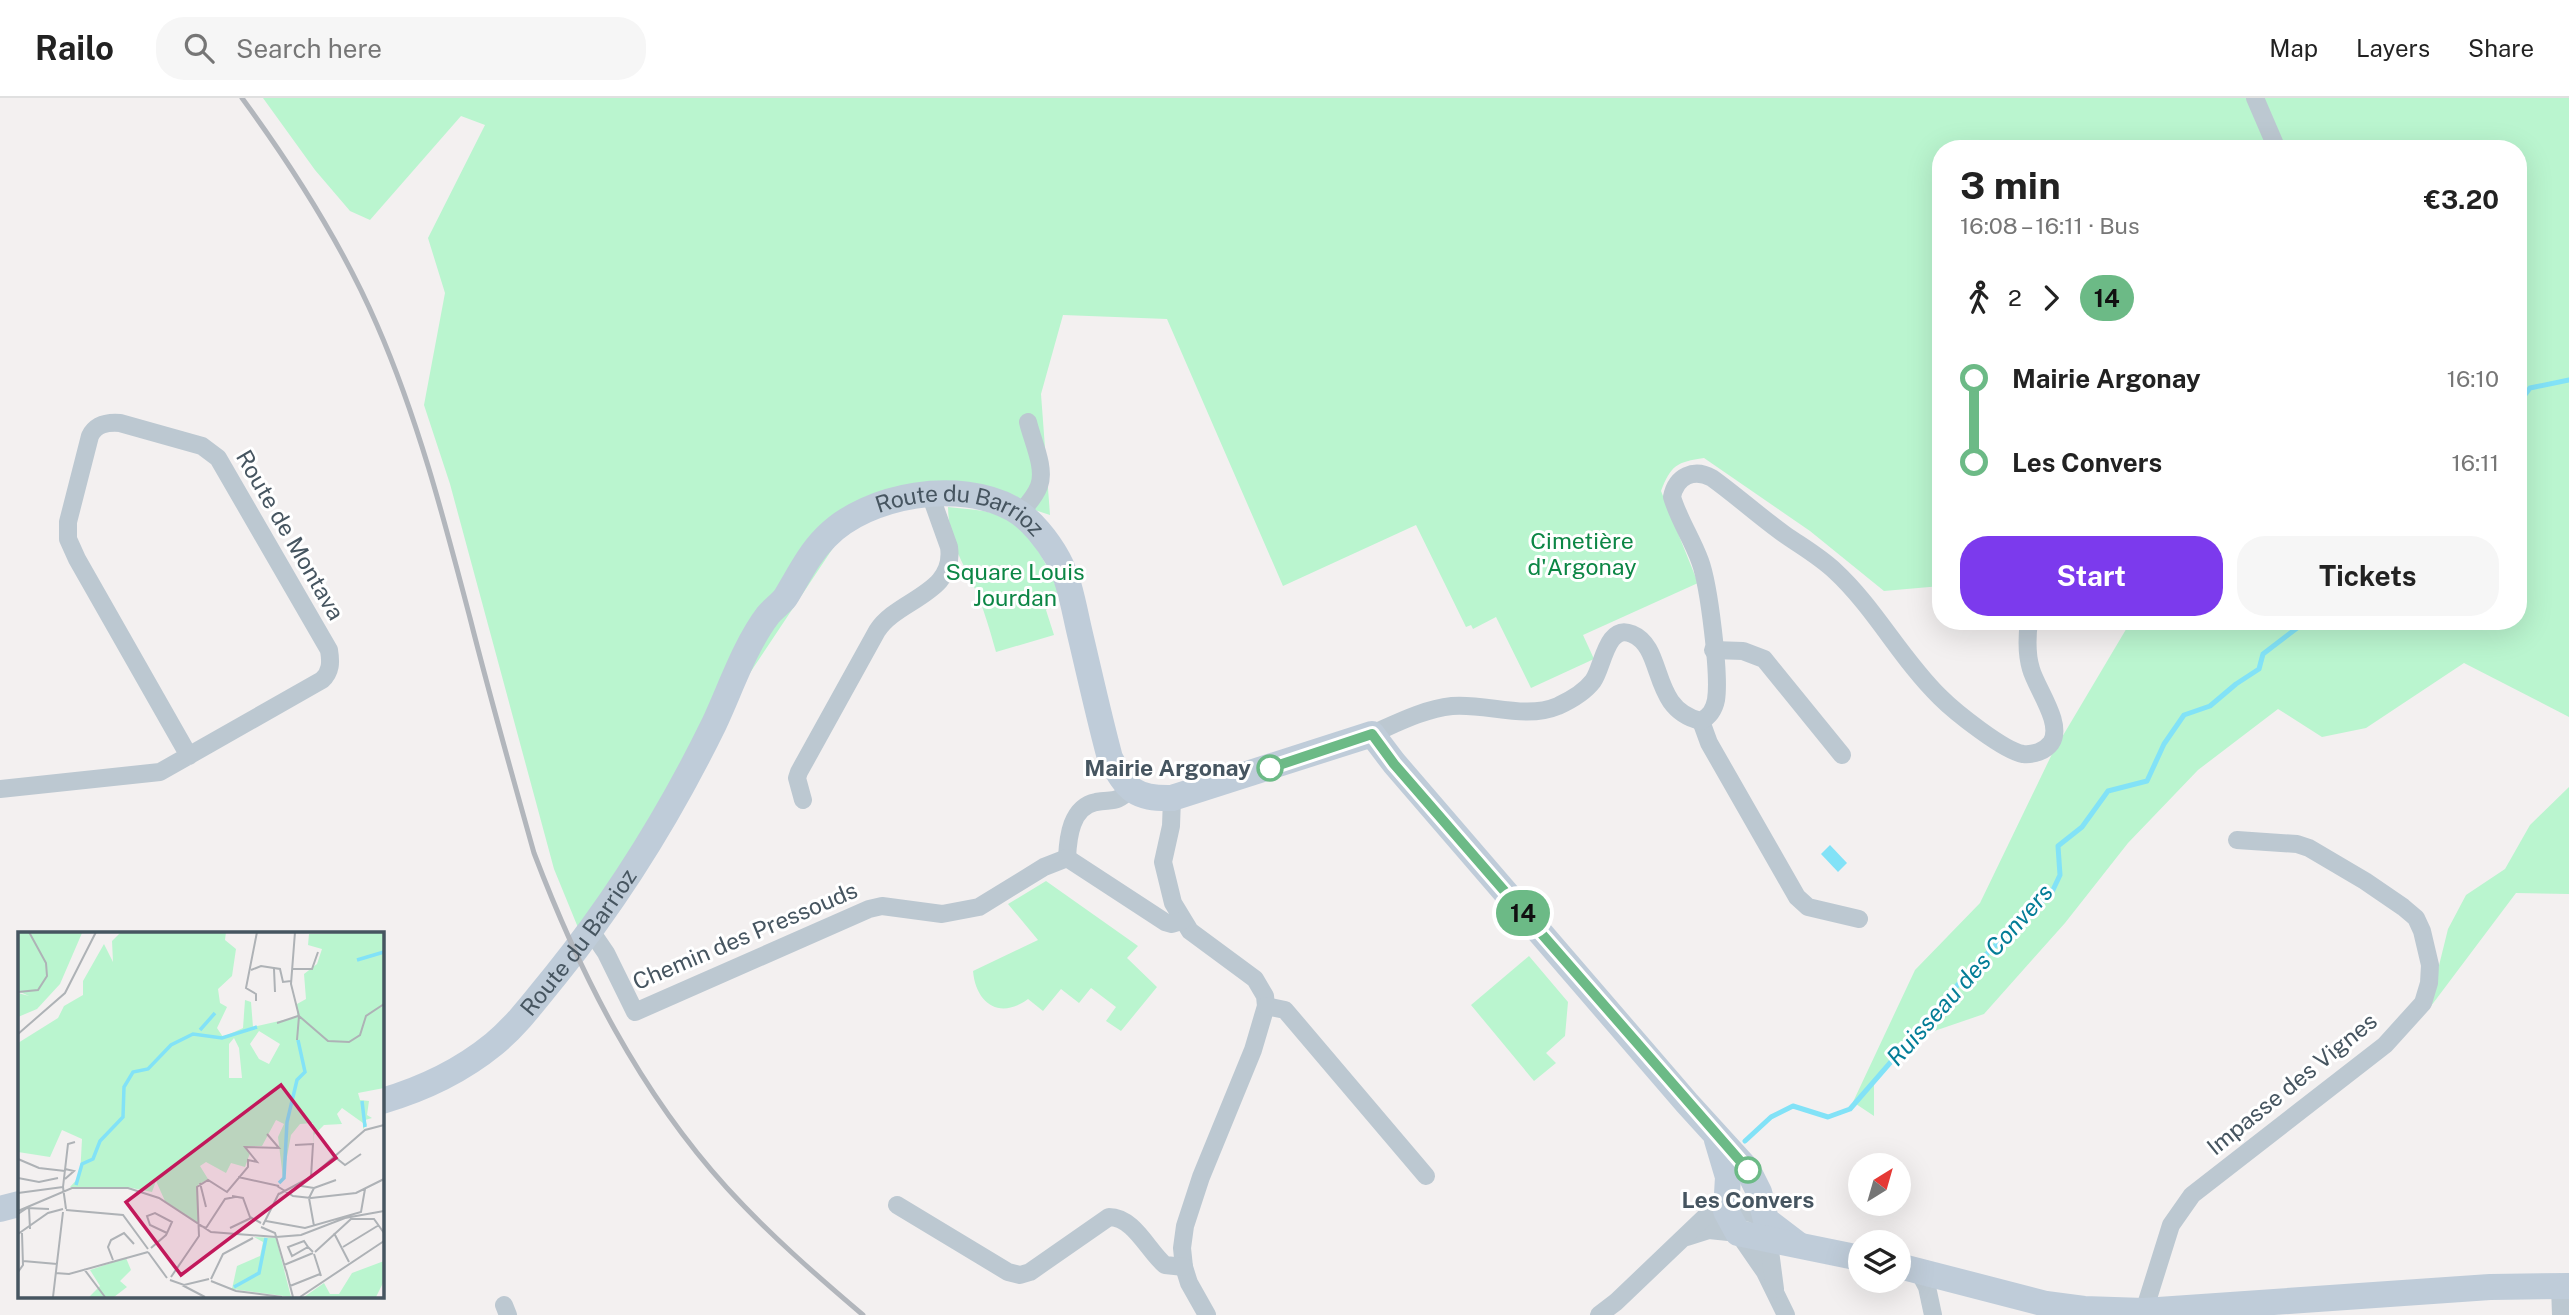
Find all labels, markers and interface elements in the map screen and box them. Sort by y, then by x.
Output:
search box [156,17,646,80]
text: Railo [35,29,114,67]
icon: search [180,29,218,67]
text: Search here [236,33,382,64]
text: Map [2269,34,2318,62]
text: Layers [2356,34,2430,62]
text: Share [2468,34,2534,62]
text: 3 min [1960,163,2061,208]
text: €3.20 [2424,184,2499,215]
text: 16:08 – 16:11 · Bus [1960,212,2140,239]
icon: walk [1960,279,1998,317]
icon: forward [2032,279,2070,317]
text: 2 [2008,284,2022,311]
text: 14 [2094,284,2120,312]
text: Mairie Argonay [2012,363,2201,394]
text: 16:10 [2447,365,2499,392]
street label: Route de Montava [231,445,350,625]
text: Les Convers [2012,447,2162,478]
text: 16:11 [2451,449,2499,476]
street label: Route du Barrioz [872,479,1050,541]
park label: Cimetière d'Argonay [1528,527,1637,580]
button: Start [1960,536,2223,616]
button: Tickets [2237,536,2499,616]
park label: Square Louis Jourdan [945,558,1085,611]
place label: Mairie Argonay [1084,754,1251,781]
marker: Mairie Argonay [1257,755,1283,781]
street label: Route du Barrioz [514,864,642,1021]
street label: Chemin des Pressouds [628,876,861,995]
water label: Ruisseau des Convers [1880,878,2058,1071]
line badge: 14 [1492,890,1554,936]
text: 14 [1510,899,1536,927]
inset map [18,932,383,1298]
street label: Impasse des Vignes [2201,1007,2382,1160]
north arrow [1848,1153,1911,1216]
map controls [1848,1153,1911,1293]
marker: Les Convers [1735,1157,1761,1183]
place label: Les Convers [1682,1186,1814,1213]
button: layers [1848,1230,1911,1293]

